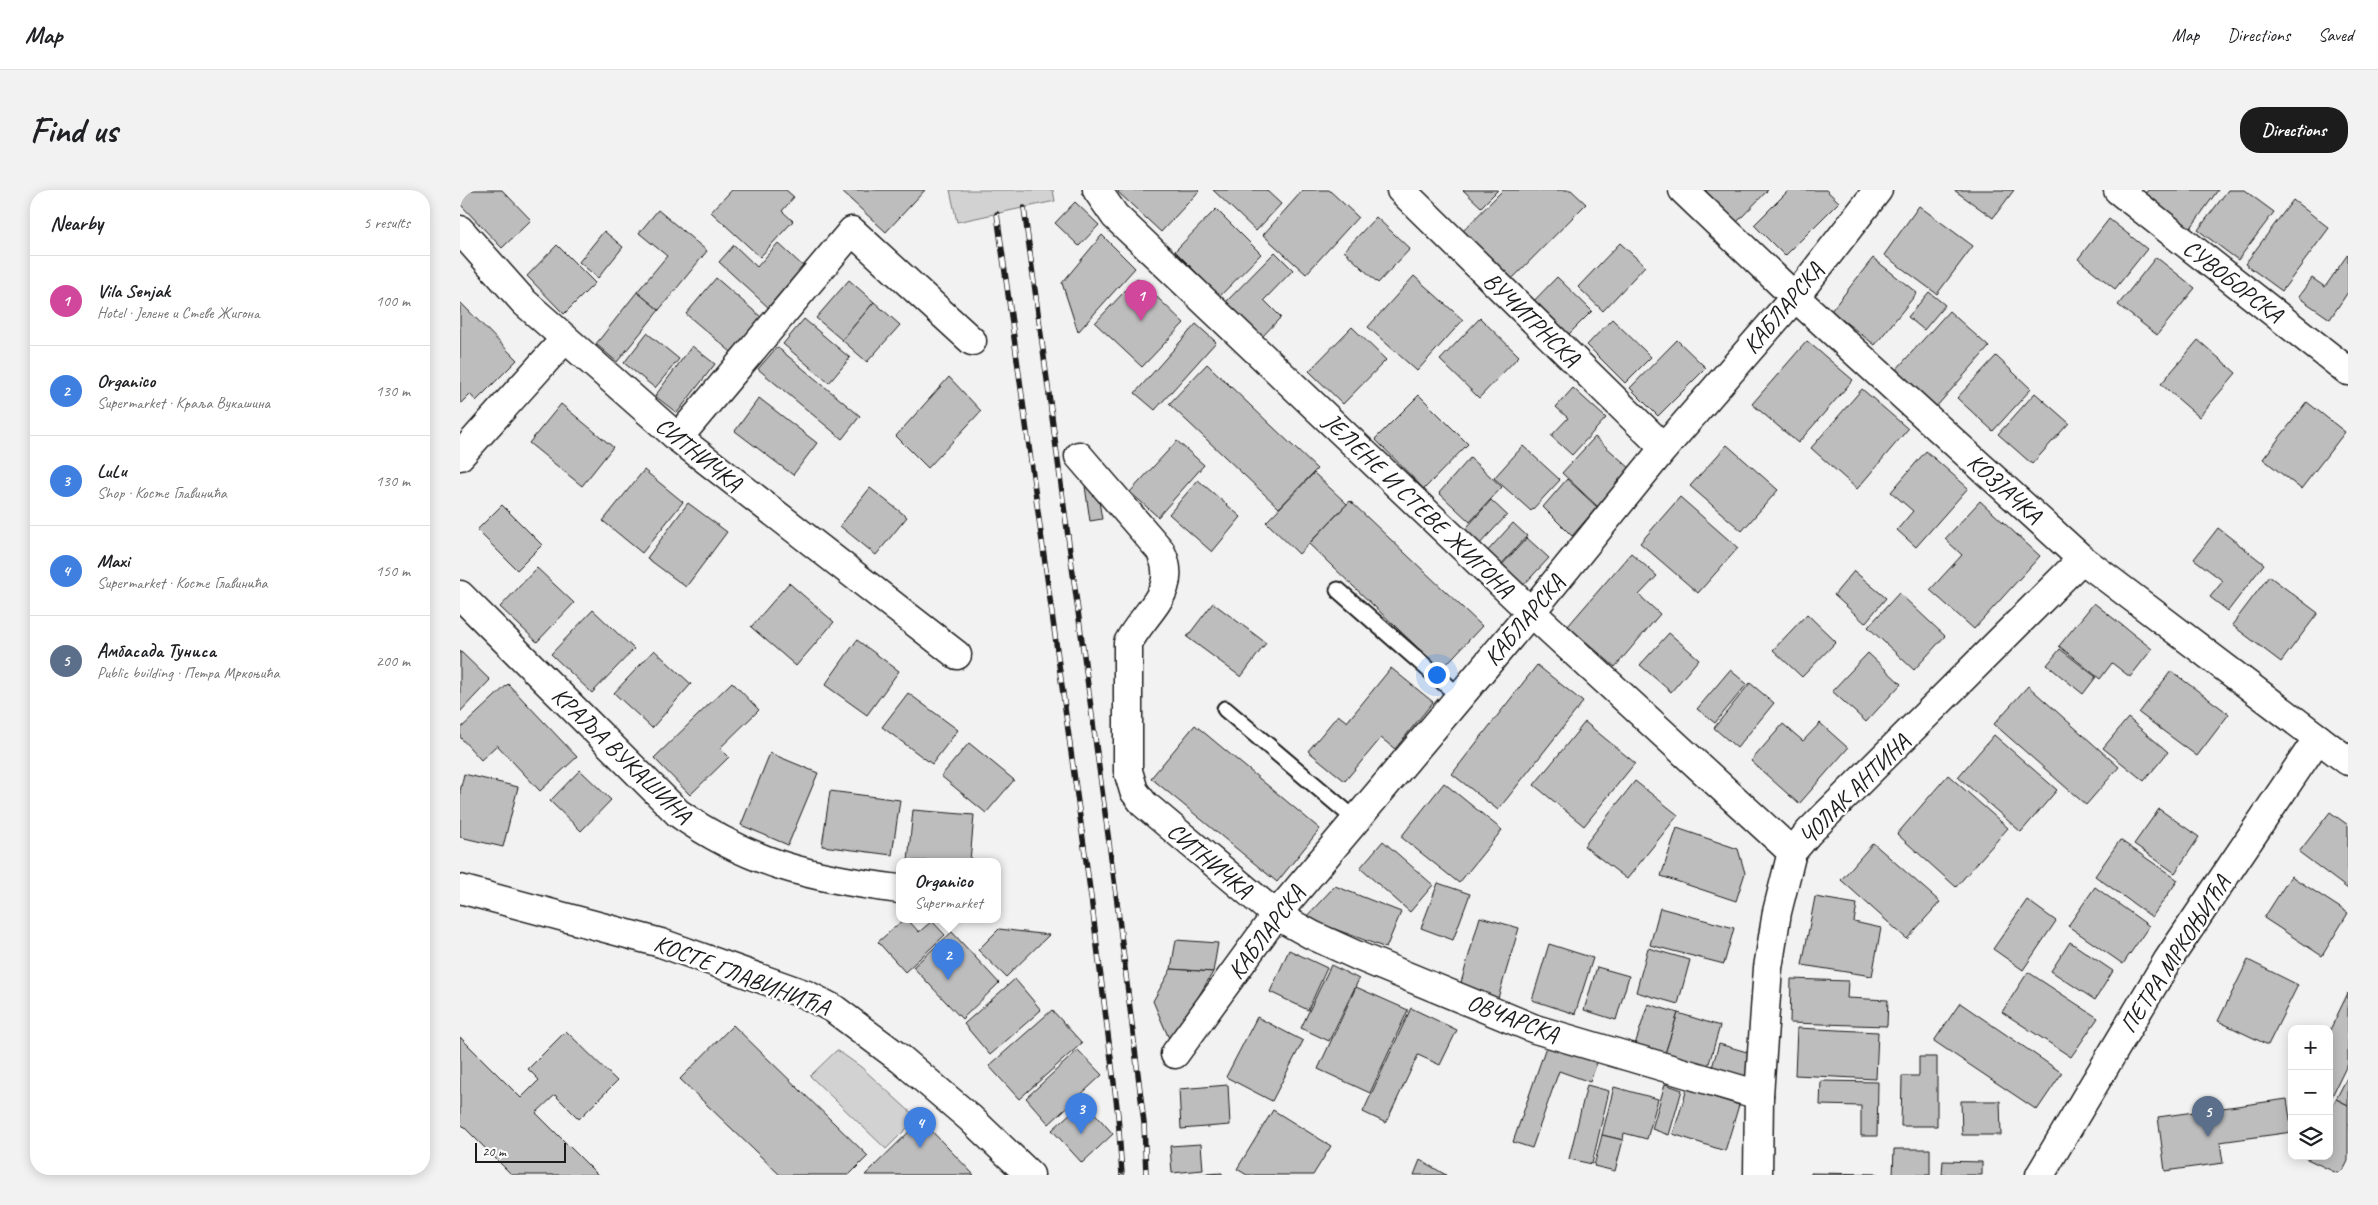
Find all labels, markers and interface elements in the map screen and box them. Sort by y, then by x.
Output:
text: Map [25,20,62,50]
text: Map [2172,24,2199,46]
text: Directions [2227,24,2290,46]
text: Saved [2318,24,2353,46]
button: Directions [2240,107,2348,153]
text: Find us [30,108,117,153]
text: Nearby [50,210,103,236]
text: 5 results [363,213,410,233]
street label: СУВОБОРСКА [2177,233,2290,330]
street label: КАБЛАРСКА [1736,255,1830,360]
street label: ВУЧИТРНСКА [1477,265,1587,373]
text: Vila Senjak [97,279,170,303]
pin: 1 [1125,280,1157,321]
text: 1 [62,291,70,311]
text: 100 m [376,291,410,311]
text: Hotel · Јелене и Стеве Жигона [97,303,260,323]
text: Organico [97,369,155,393]
text: 2 [62,381,70,401]
text: 130 m [376,381,410,401]
text: Supermarket · Краља Вукашина [97,393,270,413]
street label: ЈЕЛЕНЕ И СТЕВЕ ЖИГОНА [1317,406,1521,604]
street label: СИТНИЧКА [650,410,749,498]
street label: КОЗЈАЧКА [1961,447,2049,530]
text: LuLu [97,459,127,483]
text: 3 [62,471,70,491]
text: 130 m [376,471,410,491]
text: Shop · Косте Главинића [97,483,227,503]
text: Maxi [97,549,130,573]
text: 4 [62,561,70,581]
text: 150 m [376,561,410,581]
street label: КАБЛАРСКА [1477,567,1571,672]
text: Supermarket · Косте Главинића [97,573,268,593]
text: Амбасада Туниса [97,639,216,663]
text: 5 [63,651,69,671]
text: 200 m [376,651,410,671]
your location [1424,662,1450,688]
text: Public building · Петра Мркоњића [97,663,279,683]
street label: КРАЉА ВУКАШИНА [546,680,699,830]
street label: ЧОЛАК АНТИНА [1792,726,1917,851]
street label: СИТНИЧКА [1161,816,1260,905]
popup [896,858,1001,923]
text: Organico [914,869,973,893]
street label: ПЕТРА МРКОЊИЋА [2113,869,2237,1038]
street label: КАБЛАРСКА [1221,878,1312,985]
text: Supermarket [914,893,983,913]
street label: КОСТЕ ГЛАВИНИЋА [650,928,835,1023]
pin: 2 [932,939,964,980]
street label: ОВЧАРСКА [1463,987,1564,1050]
map controls [2288,1025,2333,1160]
button: + [2288,1025,2333,1070]
button: − [2288,1070,2333,1115]
pin: 3 [1065,1093,1097,1134]
pin: 5 [2192,1096,2224,1137]
pin: 4 [904,1107,936,1148]
button: layers [2288,1115,2333,1160]
scale bar [475,1140,566,1163]
text: 20 m [482,1143,506,1160]

